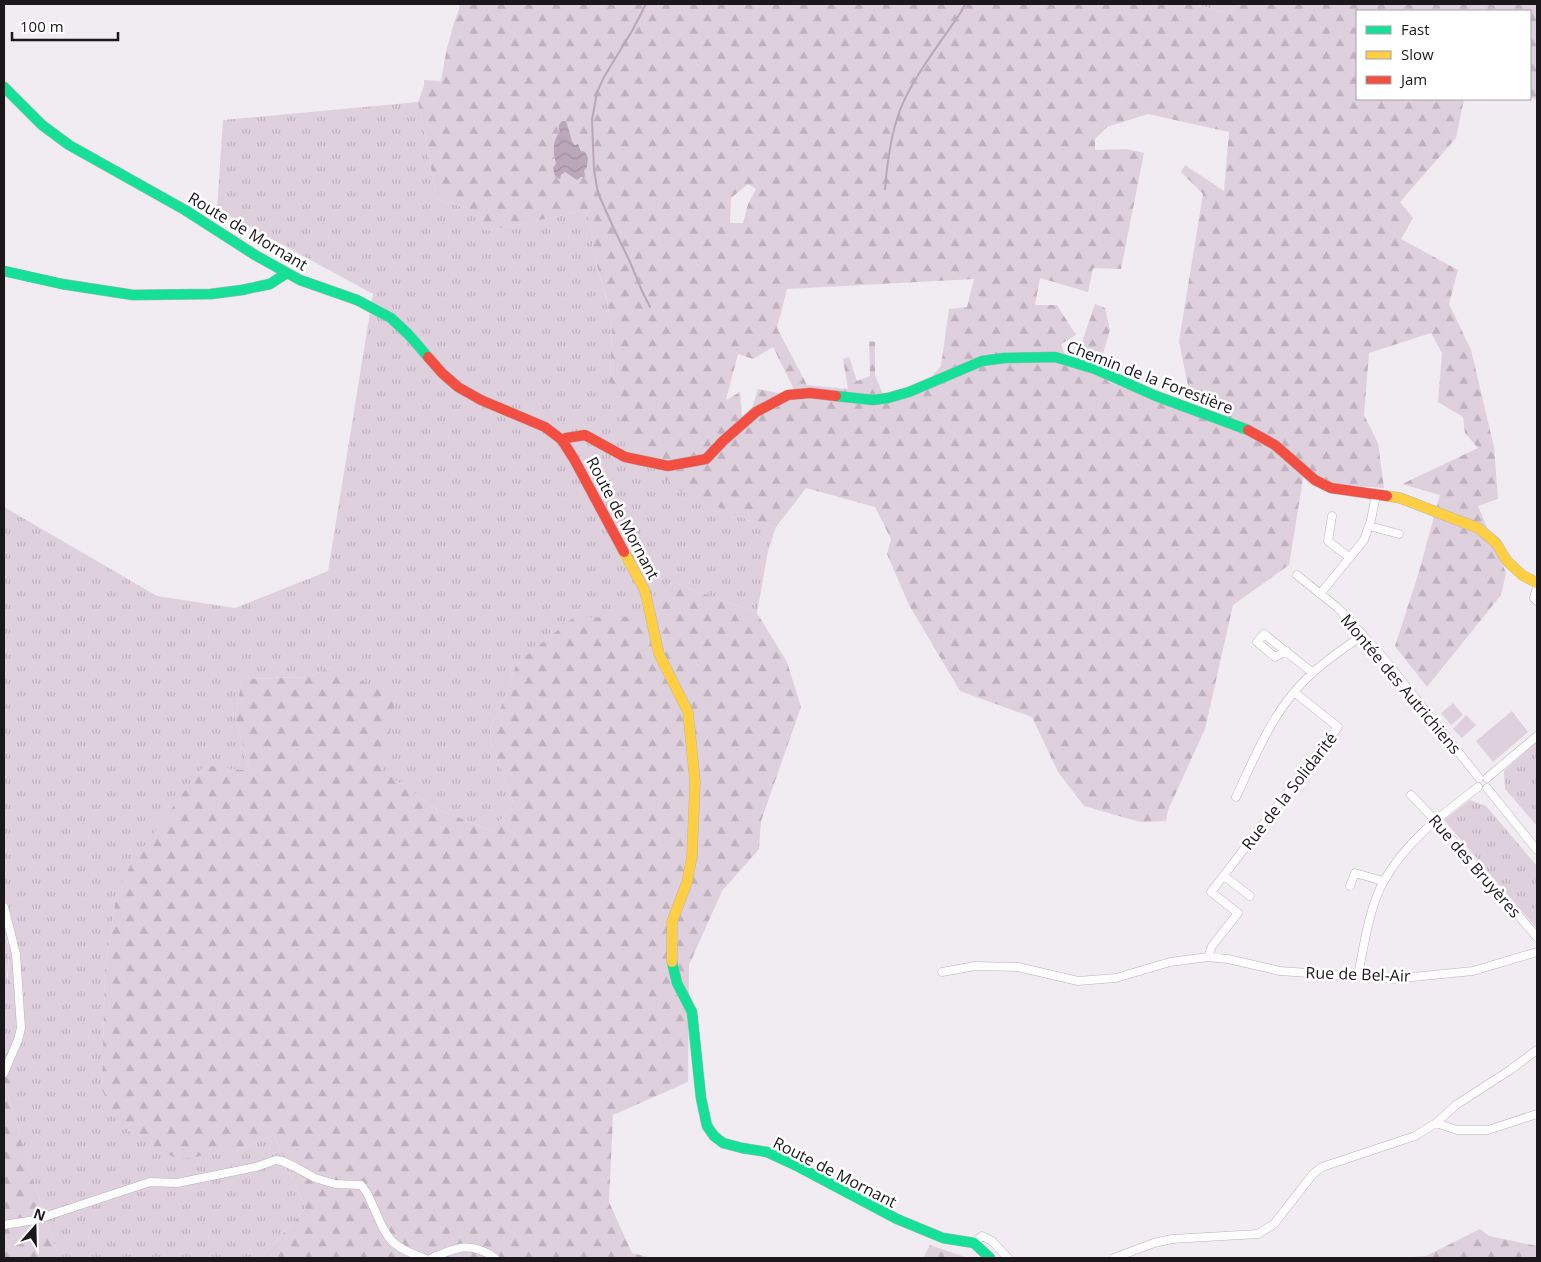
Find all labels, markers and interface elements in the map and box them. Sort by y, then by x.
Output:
scale bar [12,10,119,42]
legend [1356,10,1531,100]
text: 100 m [20,16,64,36]
text: Fast [1401,19,1430,39]
text: Slow [1401,44,1434,64]
text: Jam [1399,69,1427,89]
street label: Route de Mornant [184,187,312,276]
street label: Chemin de la Forestière [1063,335,1237,419]
street label: Route de Mornant [581,453,665,583]
street label: Montée des Autrichiens [1336,609,1466,759]
street label: Rue de la Solidarité [1236,728,1342,854]
street label: Rue des Bruyères [1424,810,1526,922]
street label: Rue de Bel-Air [1305,961,1411,987]
street label: Route de Mornant [769,1131,901,1213]
north arrow [10,1202,60,1252]
text: N [31,1203,48,1225]

